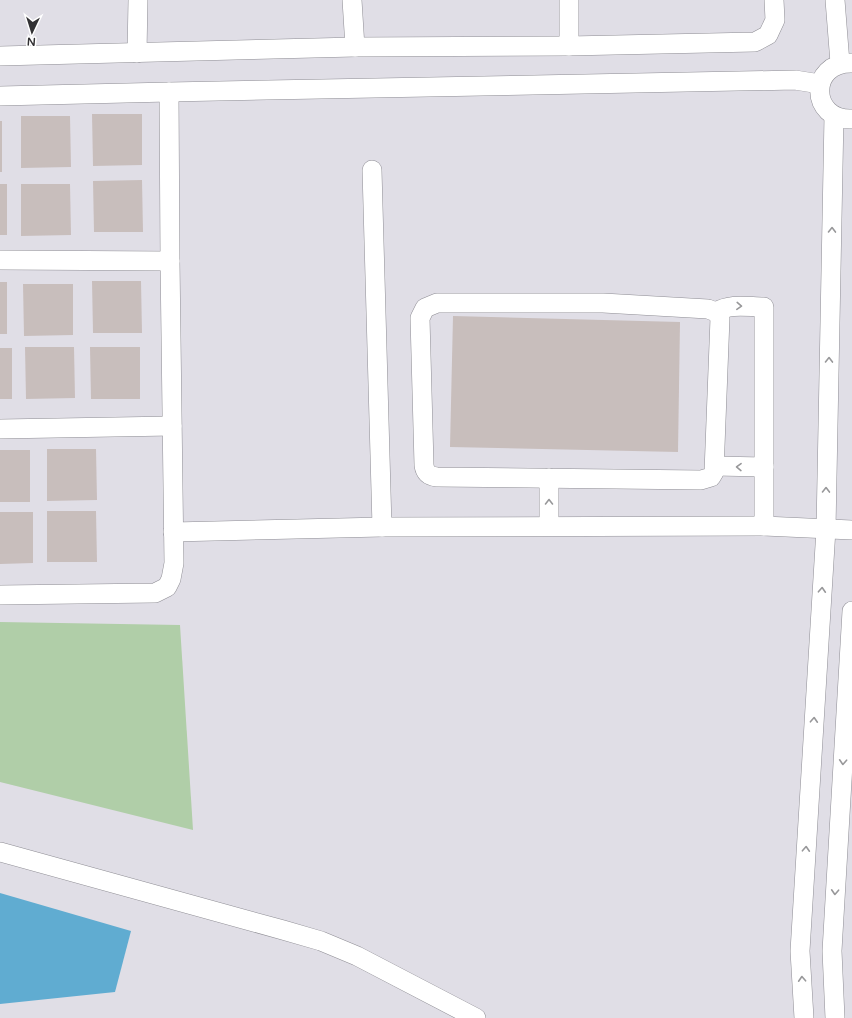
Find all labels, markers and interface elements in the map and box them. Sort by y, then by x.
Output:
north arrow [12,12,52,52]
text: N [26,35,36,48]
one-way arrow [828,227,836,233]
one-way arrow [736,302,742,310]
one-way arrow [825,357,833,363]
one-way arrow [736,463,742,471]
one-way arrow [822,487,831,493]
one-way arrow [545,499,553,505]
one-way arrow [818,587,826,593]
one-way arrow [810,716,819,723]
one-way arrow [839,759,847,765]
one-way arrow [802,846,811,852]
one-way arrow [831,889,840,895]
one-way arrow [797,976,806,982]

